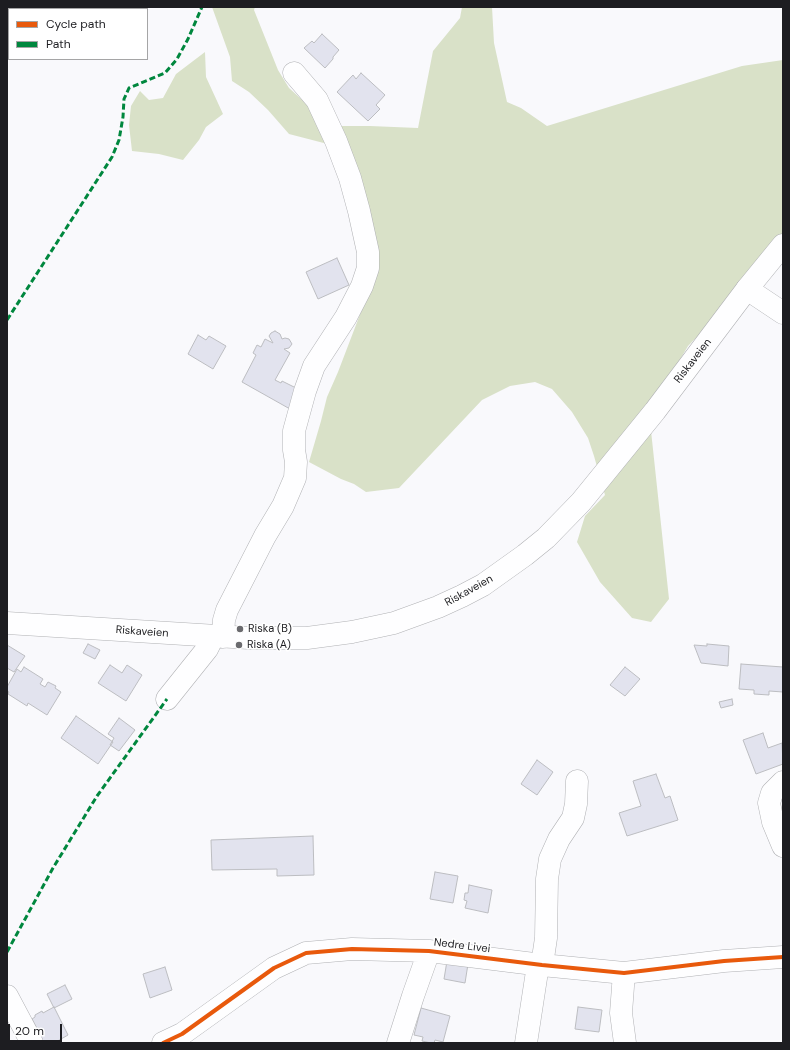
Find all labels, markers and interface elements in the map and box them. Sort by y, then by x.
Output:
legend [8,8,148,60]
text: Cycle path [46,16,106,32]
text: Path [46,36,71,52]
street label: Riskaveien [672,336,714,386]
street label: Riskaveien [443,572,495,610]
place label: Riska (B) [248,622,292,636]
street label: Riskaveien [115,624,169,640]
marker: Riska (B) [235,624,245,634]
place label: Riska (A) [247,638,291,652]
marker: Riska (A) [234,640,244,650]
street label: Nedre Livei [433,936,491,956]
scale bar [10,1016,64,1042]
text: 20 m [15,1023,44,1039]

